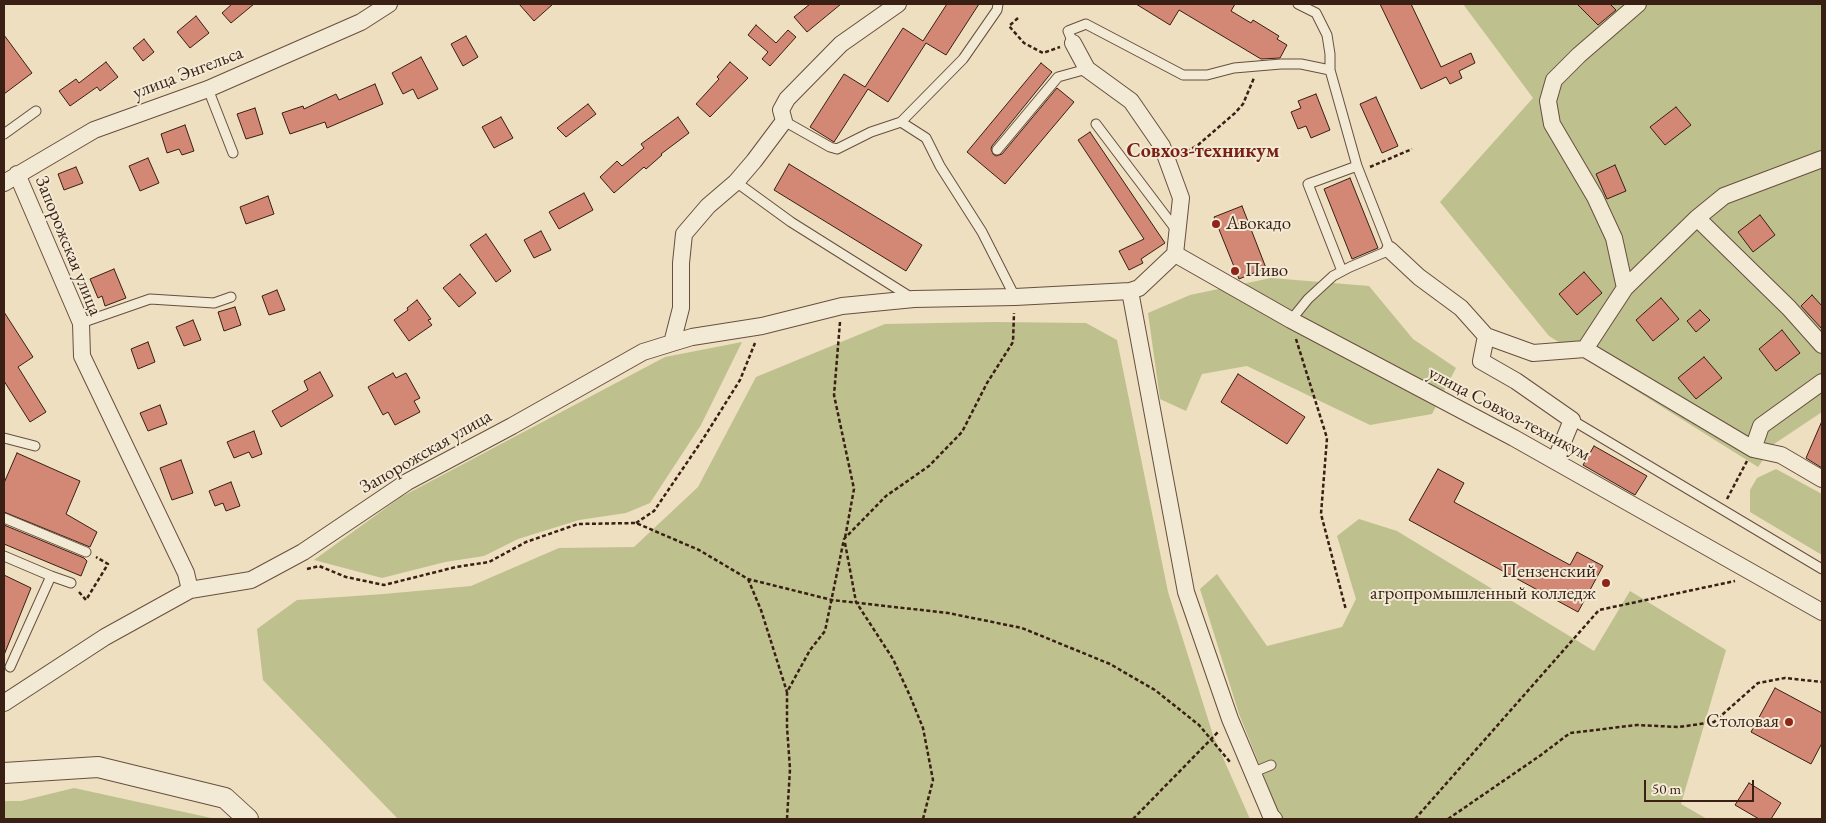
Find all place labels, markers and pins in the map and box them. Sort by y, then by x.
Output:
place label: Авокадо [1226,213,1291,235]
marker: Авокадо [1210,218,1222,230]
place label: Пиво [1245,260,1288,282]
marker: Пиво [1229,265,1241,277]
place label: Пензенский агропромышленный колледж [1370,561,1596,605]
marker: Пензенский агропромышленный колледж [1600,577,1612,589]
place label: Столовая [1706,711,1779,733]
marker: Столовая [1783,716,1795,728]

